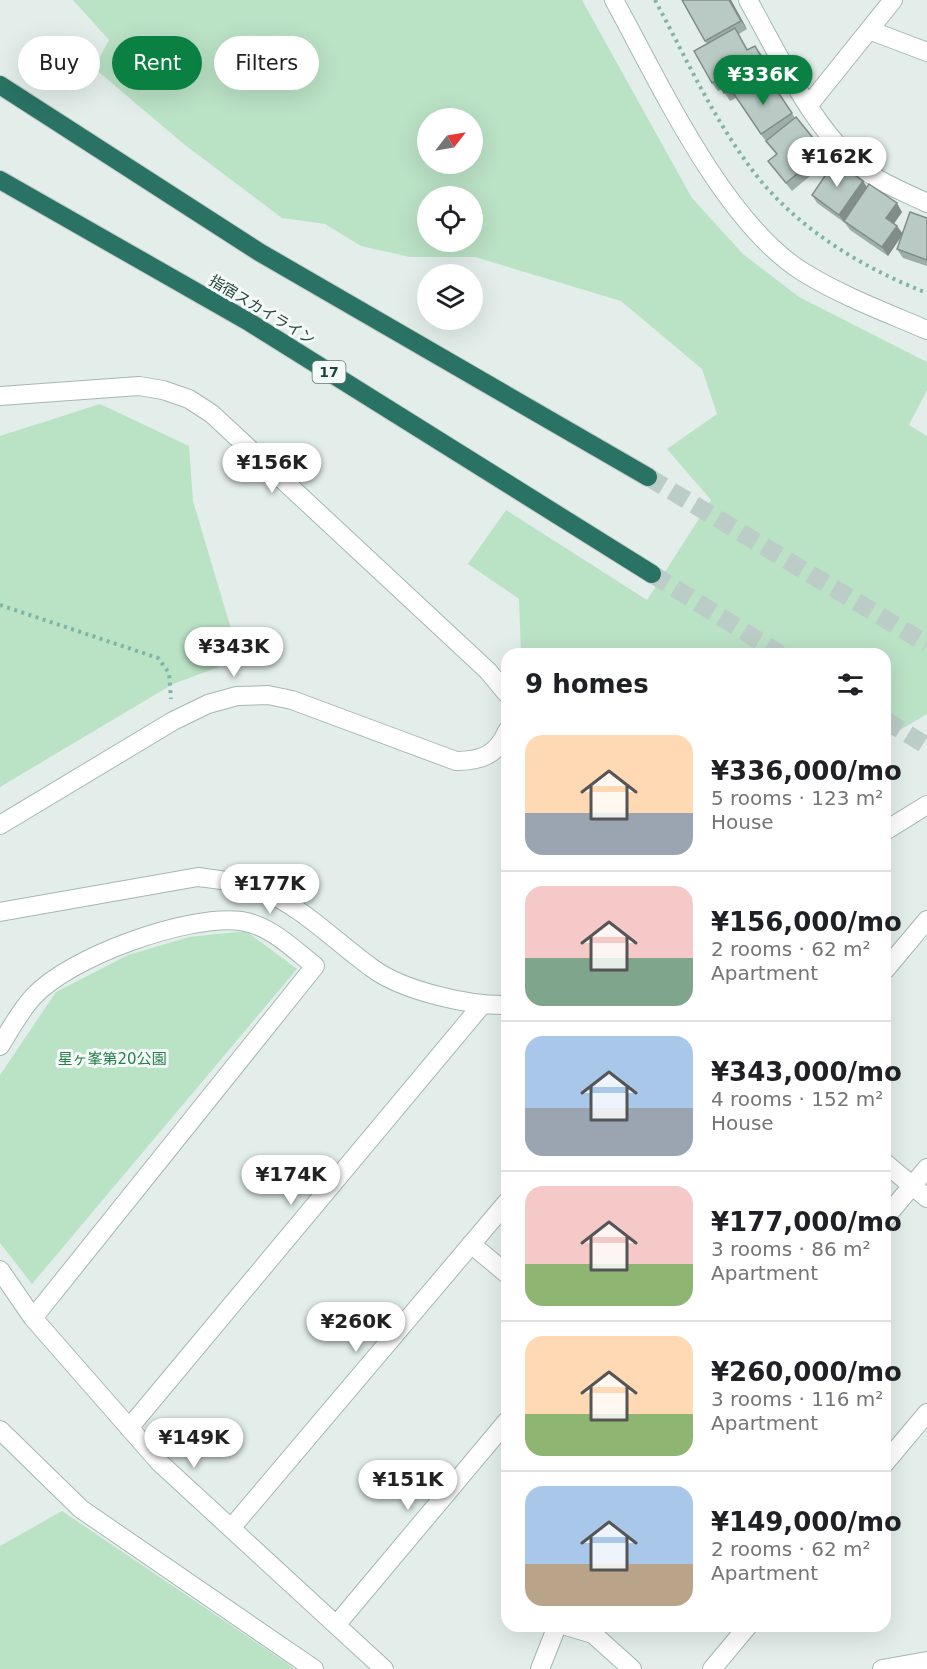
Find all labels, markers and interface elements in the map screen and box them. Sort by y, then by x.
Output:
chip: Buy [18,36,100,90]
chip: Rent [112,36,202,90]
chip: Filters [214,36,319,90]
pin: ¥336K [721,55,805,106]
text: ¥336K [727,62,799,86]
north arrow [417,108,483,174]
map controls [417,108,483,330]
pin: ¥162K [795,137,879,188]
text: ¥162K [801,144,873,168]
button: locate [417,186,483,252]
button: layers [417,264,483,330]
street label: 指宿スカイライン [206,271,318,349]
road number: 17 [312,361,346,383]
pin: ¥156K [230,443,314,494]
text: ¥156K [236,450,308,474]
pin: ¥343K [192,627,276,678]
text: ¥343K [198,634,270,658]
icon: filters [834,668,867,701]
text: 9 homes [525,669,649,699]
text: ¥336,000/mo [711,756,902,786]
icon: home [573,759,645,831]
text: 5 rooms · 123 m² [711,786,883,810]
text: House [711,810,774,834]
pin: ¥177K [228,864,312,915]
text: ¥177K [234,871,306,895]
text: ¥156,000/mo [711,907,902,937]
icon: home [573,910,645,982]
text: 2 rooms · 62 m² [711,937,871,961]
text: Apartment [711,961,818,985]
park label: 星ヶ峯第20公園 [57,1050,167,1068]
text: ¥343,000/mo [711,1057,902,1087]
icon: home [573,1060,645,1132]
text: 4 rooms · 152 m² [711,1087,883,1111]
text: House [711,1111,774,1135]
pin: ¥174K [249,1155,333,1206]
text: ¥174K [255,1162,327,1186]
text: ¥177,000/mo [711,1207,902,1237]
icon: home [573,1210,645,1282]
text: 3 rooms · 86 m² [711,1237,871,1261]
text: Apartment [711,1261,818,1285]
pin: ¥260K [314,1302,398,1353]
text: ¥260K [320,1309,392,1333]
text: ¥260,000/mo [711,1357,902,1387]
icon: home [573,1360,645,1432]
text: 3 rooms · 116 m² [711,1387,883,1411]
text: Apartment [711,1411,818,1435]
pin: ¥149K [152,1418,236,1469]
text: ¥149K [158,1425,230,1449]
pin: ¥151K [366,1460,450,1511]
text: ¥151K [372,1467,444,1491]
text: ¥149,000/mo [711,1507,902,1537]
icon: home [573,1510,645,1582]
text: 2 rooms · 62 m² [711,1537,871,1561]
text: Apartment [711,1561,818,1585]

